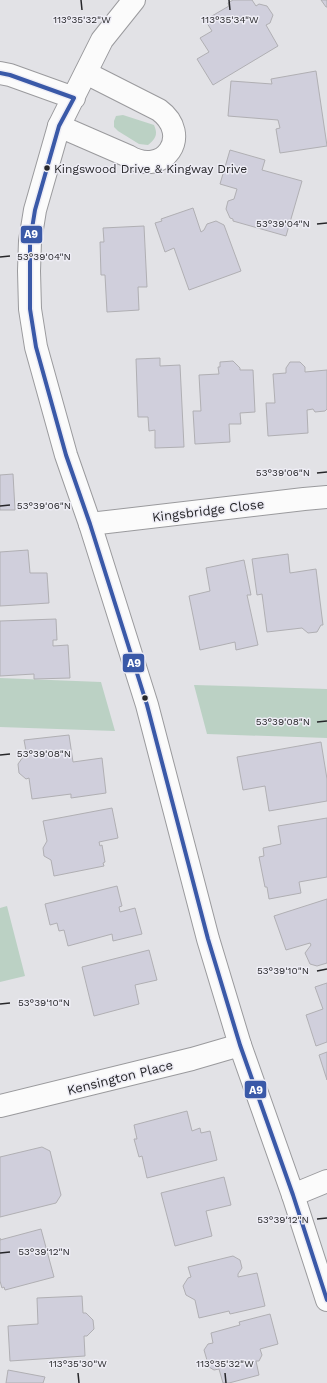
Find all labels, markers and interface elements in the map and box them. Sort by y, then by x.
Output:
text: 113°35'32"W [53,14,111,25]
text: 113°35'34"W [201,14,259,25]
place label: Kingswood Drive & Kingway Drive [54,162,247,176]
marker: Kingswood Drive & Kingway Drive [42,163,52,173]
text: 53°39'04"N [256,218,310,229]
line badge: A9 [20,225,43,244]
text: A9 [24,228,38,241]
text: 53°39'04"N [17,251,71,262]
text: 53°39'06"N [256,467,310,478]
street label: Kingsbridge Close [151,496,265,525]
text: 53°39'06"N [17,500,71,511]
line badge: A9 [122,653,145,673]
text: A9 [127,657,141,670]
unlabelled marker [140,693,150,703]
text: 53°39'08"N [256,716,310,727]
text: 53°39'08"N [17,748,71,759]
text: 53°39'10"N [257,965,309,976]
text: 53°39'10"N [18,997,70,1008]
street label: Kensington Place [66,1057,175,1098]
line badge: A9 [244,1080,267,1099]
text: A9 [249,1084,263,1097]
text: 53°39'12"N [257,1214,309,1225]
text: 53°39'12"N [18,1246,70,1257]
text: 113°35'30"W [49,1358,107,1369]
text: 113°35'32"W [196,1358,254,1369]

